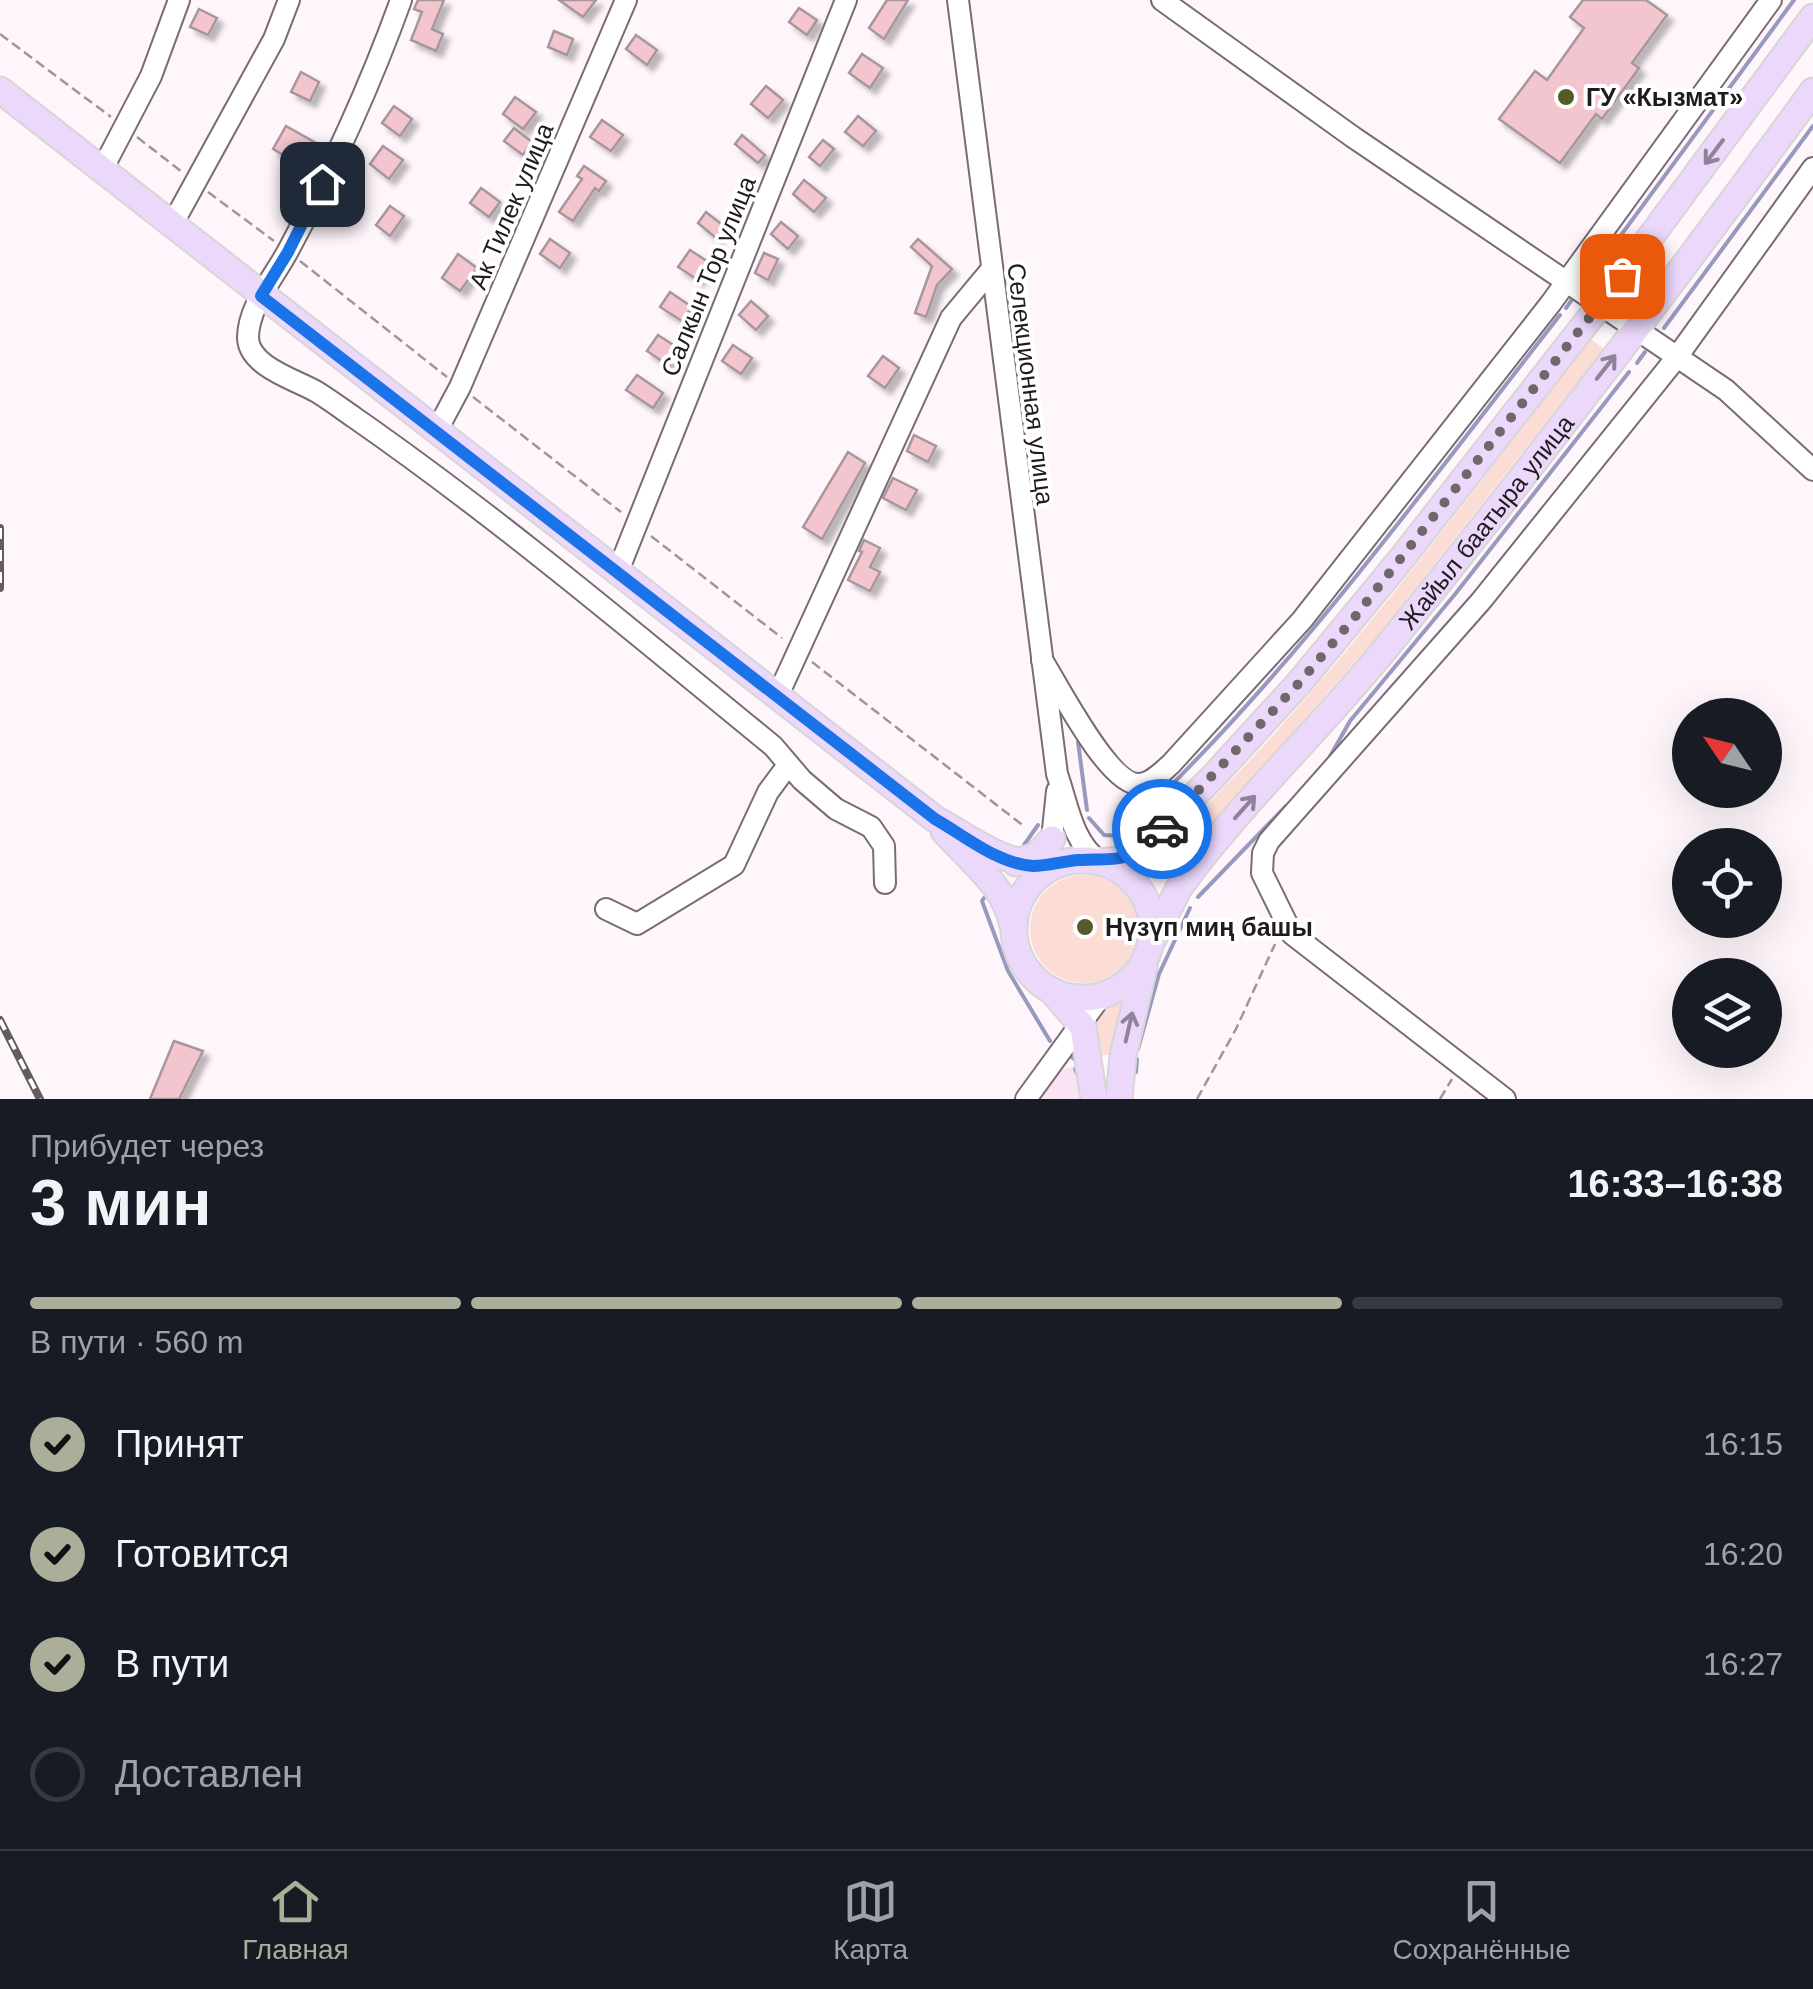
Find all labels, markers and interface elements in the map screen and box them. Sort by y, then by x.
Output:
place label: ГУ «Кызмат» [1586,83,1743,111]
marker: ГУ «Кызмат» [1555,86,1577,108]
street label: Ак Тилек улица [463,119,559,293]
one-way arrow [1704,138,1725,165]
pin [280,142,365,227]
icon: home [295,157,350,212]
street label: Салкын Тор улица [655,172,761,380]
pin [1580,234,1665,319]
icon: bag [1595,249,1650,304]
street label: Селекционная улица [1002,261,1060,507]
one-way arrow [1595,354,1616,381]
street label: Жайыл баатыра улица [1393,409,1579,635]
north arrow [1672,698,1782,808]
map controls [1672,698,1782,1068]
courier [1112,779,1212,879]
one-way arrow [1233,795,1256,820]
icon: car [1135,802,1190,857]
button: locate [1672,828,1782,938]
place label: Нүзүп миң башы [1105,913,1313,941]
marker: Нүзүп миң башы [1074,916,1096,938]
button: layers [1672,958,1782,1068]
one-way arrow [1121,1012,1139,1044]
text: Прибудет через [30,1128,264,1164]
text: 16:33–16:38 [1567,1163,1783,1205]
text: 3 мин [30,1166,212,1239]
text: В пути · 560 m [30,1324,243,1360]
icon: check [30,1417,85,1472]
text: Принят [115,1423,244,1465]
text: 16:15 [1703,1426,1783,1462]
icon: check [30,1527,85,1582]
text: Готовится [115,1533,289,1575]
text: 16:20 [1703,1536,1783,1572]
icon: check [30,1637,85,1692]
text: В пути [115,1643,229,1685]
text: 16:27 [1703,1646,1783,1682]
text: Доставлен [115,1753,303,1795]
tab: Главная [242,1874,349,1966]
tab: Карта [833,1874,908,1966]
tab: Сохранённые [1393,1874,1571,1966]

